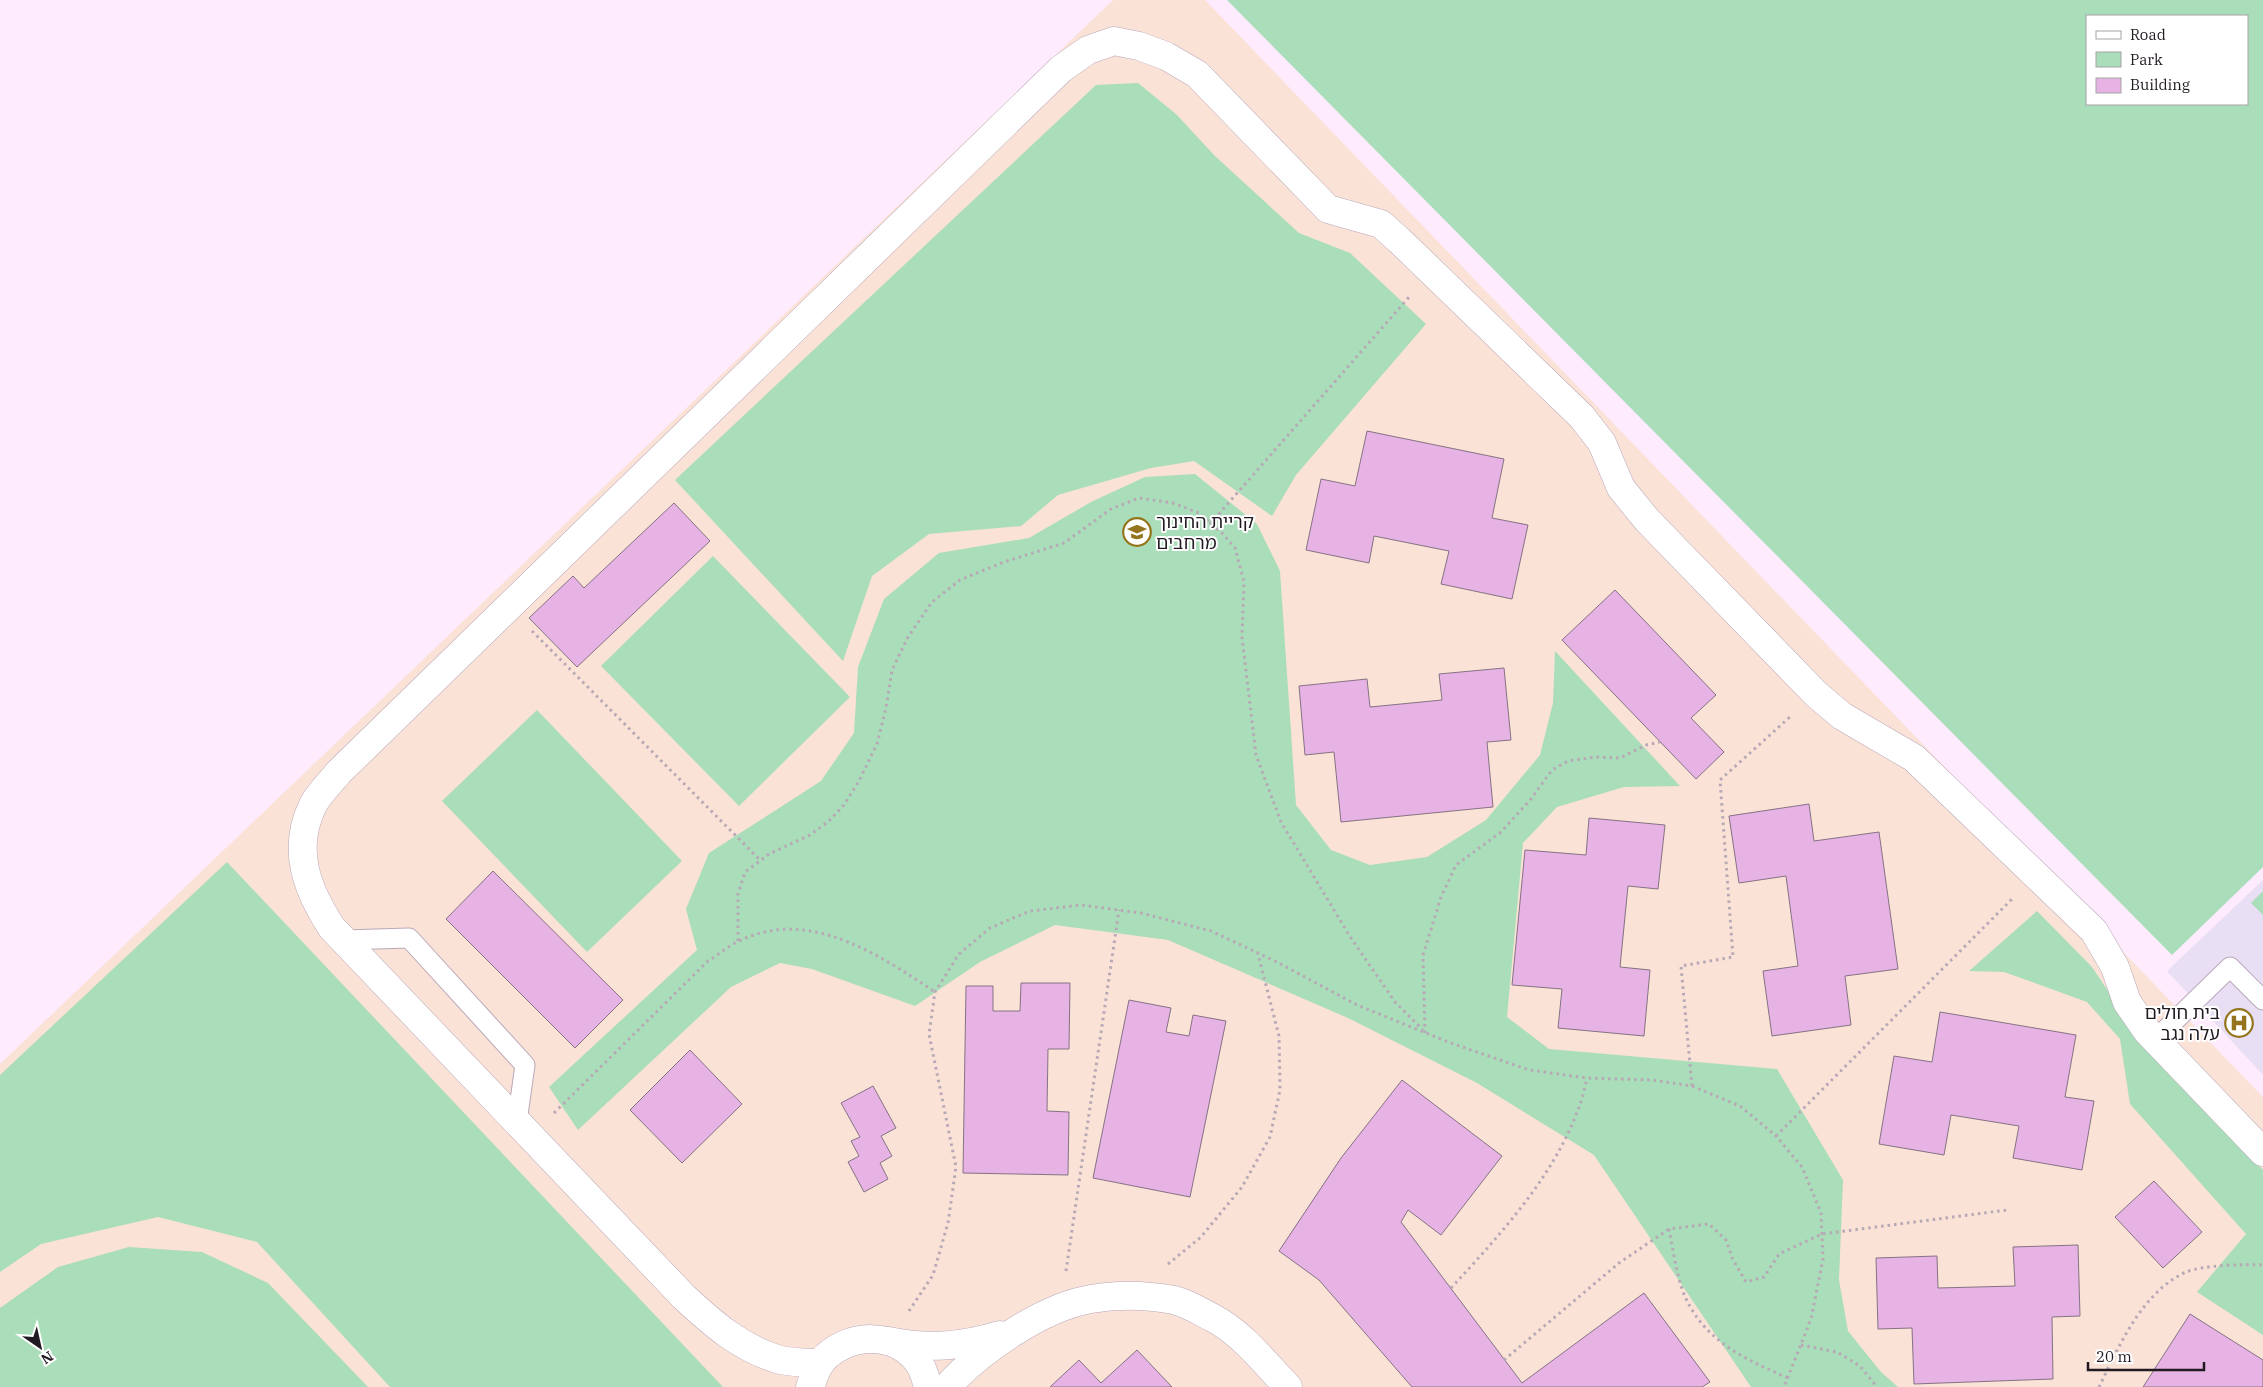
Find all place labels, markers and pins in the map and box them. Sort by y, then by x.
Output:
place label: קריית החינוך מרחבים [1156,510,1254,554]
school or university icon: קריית החינוך מרחבים [1122,517,1152,547]
place label: בית חולים עלה נגב [2144,1001,2220,1045]
hospital icon: בית חולים עלה נגב [2224,1008,2254,1038]

